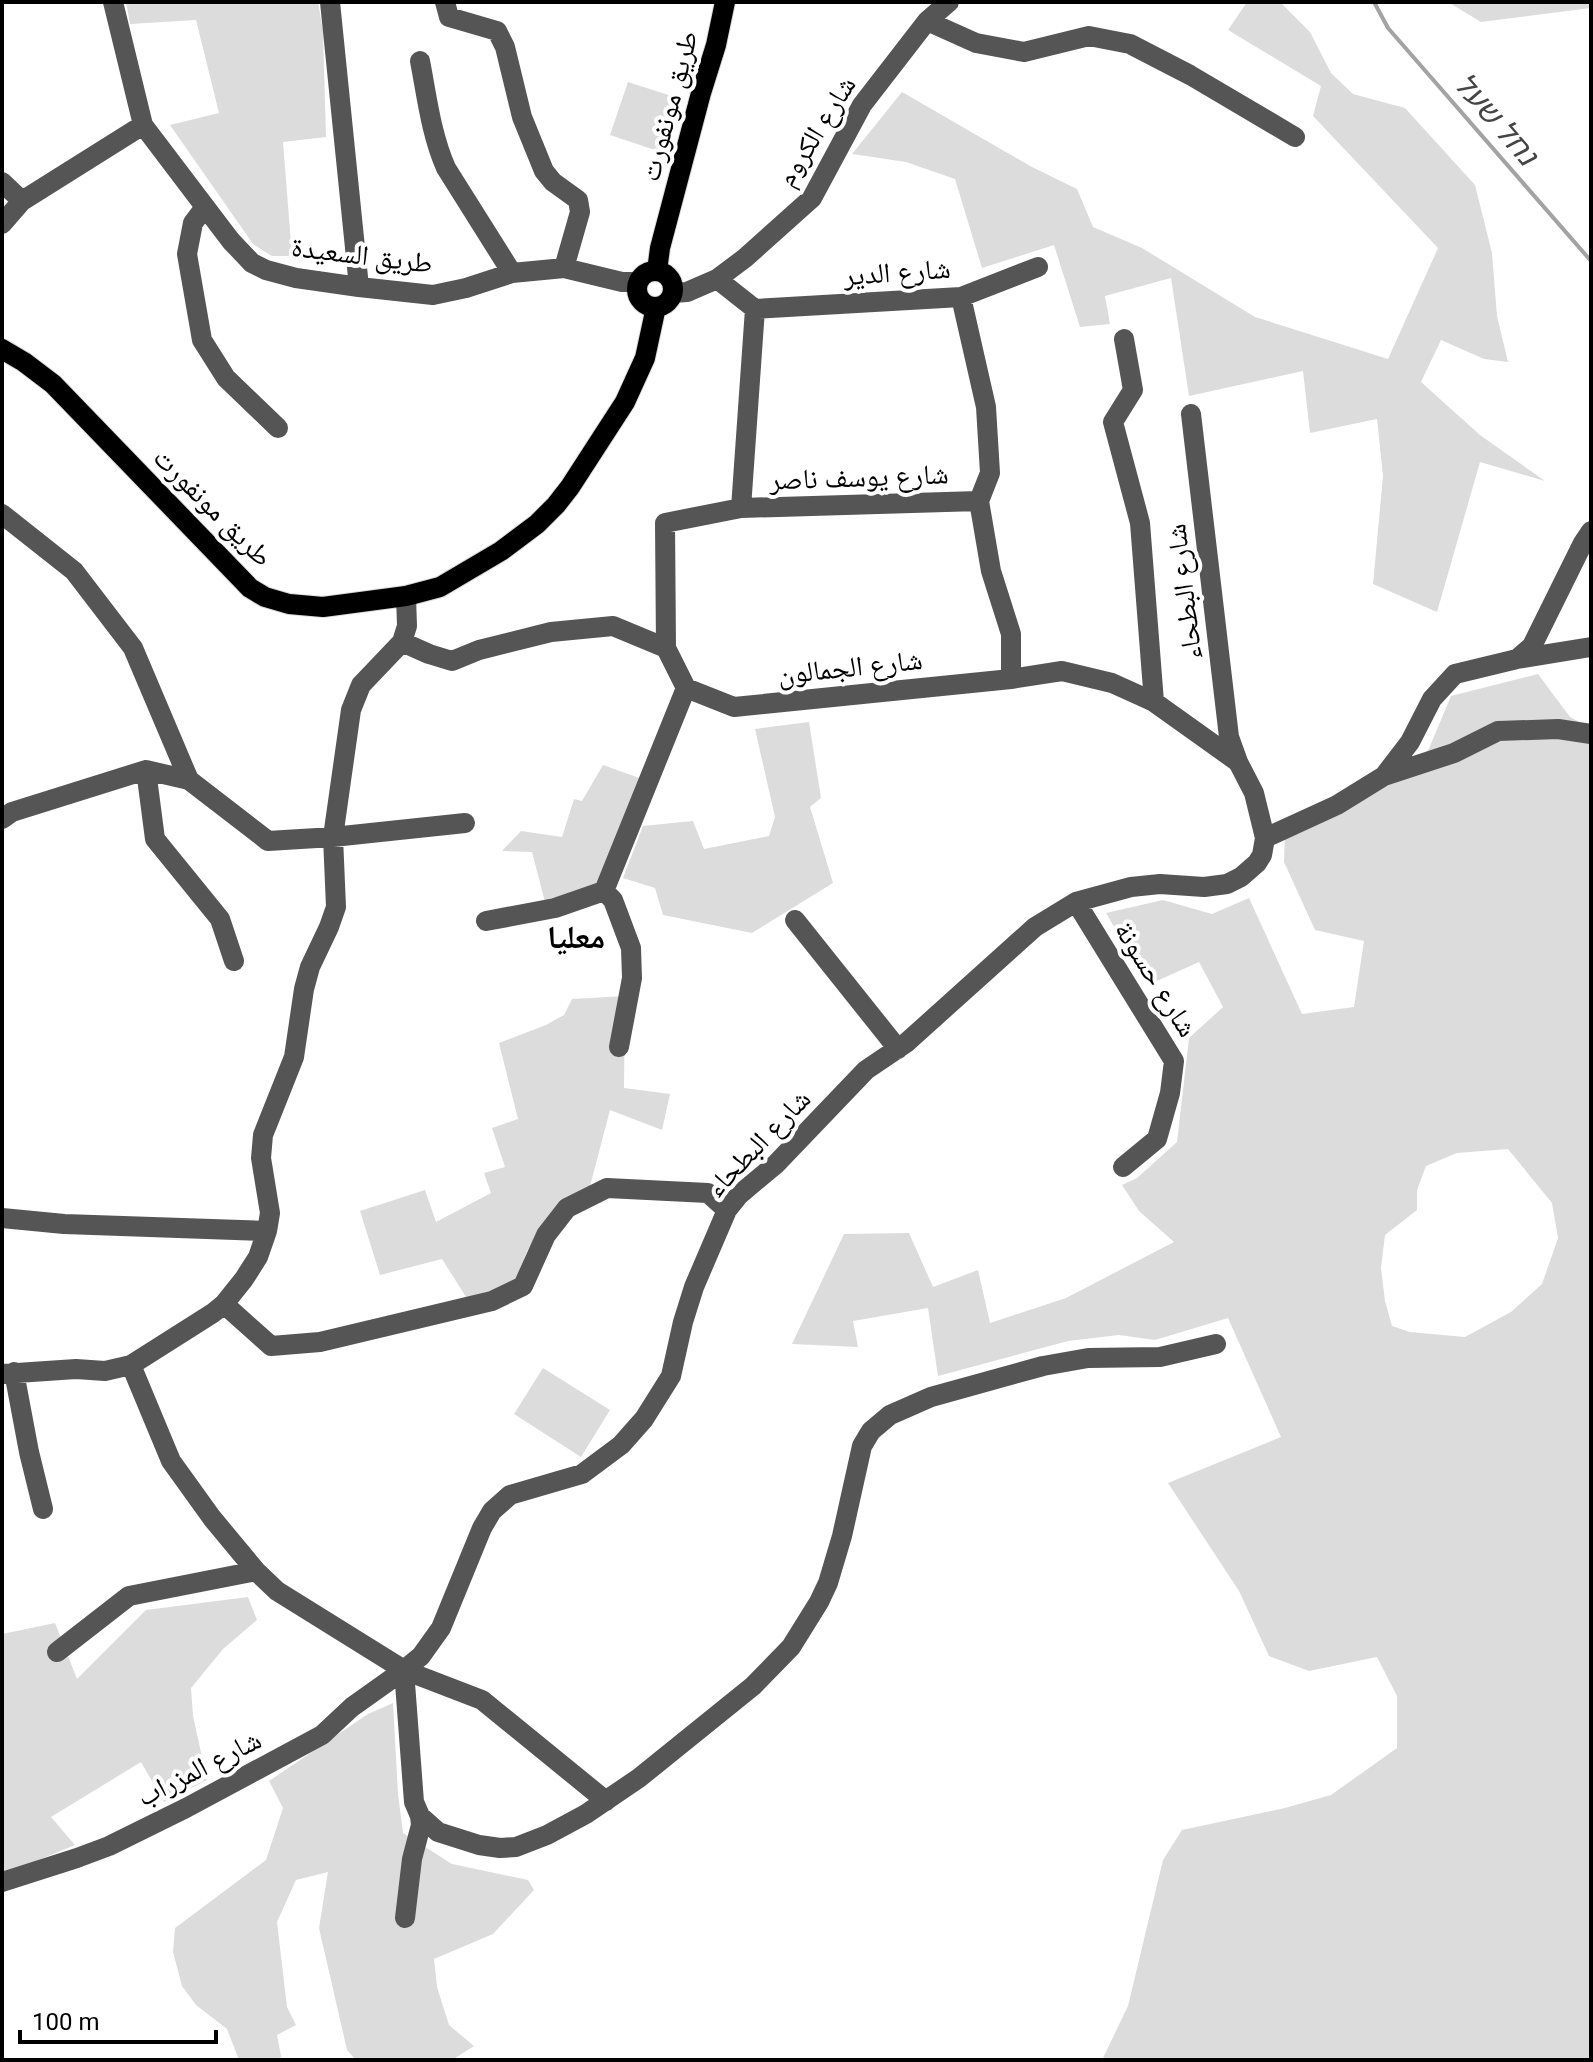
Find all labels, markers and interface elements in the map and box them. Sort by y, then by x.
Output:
street label: طريق مونفورت [633,27,706,185]
water label: נחל שעל [1447,66,1547,174]
street label: شارع الكروم [769,70,864,193]
street label: طريق السعيدة [289,230,434,281]
street label: شارع الدير [841,252,952,293]
street label: طريق مونفورت [146,441,279,574]
street label: شارع يوسف ناصر [768,457,949,498]
street label: شارع البطحاء [1159,522,1210,662]
street label: شارع الجمالون [776,643,924,692]
street label: شارع حسونة [1107,915,1204,1043]
district label: معليا [547,918,605,956]
street label: شارع البطحاء [699,1082,818,1204]
street label: شارع المزراب [131,1723,267,1814]
scale bar [20,1994,216,2044]
text: 100 m [32,2008,99,2036]

